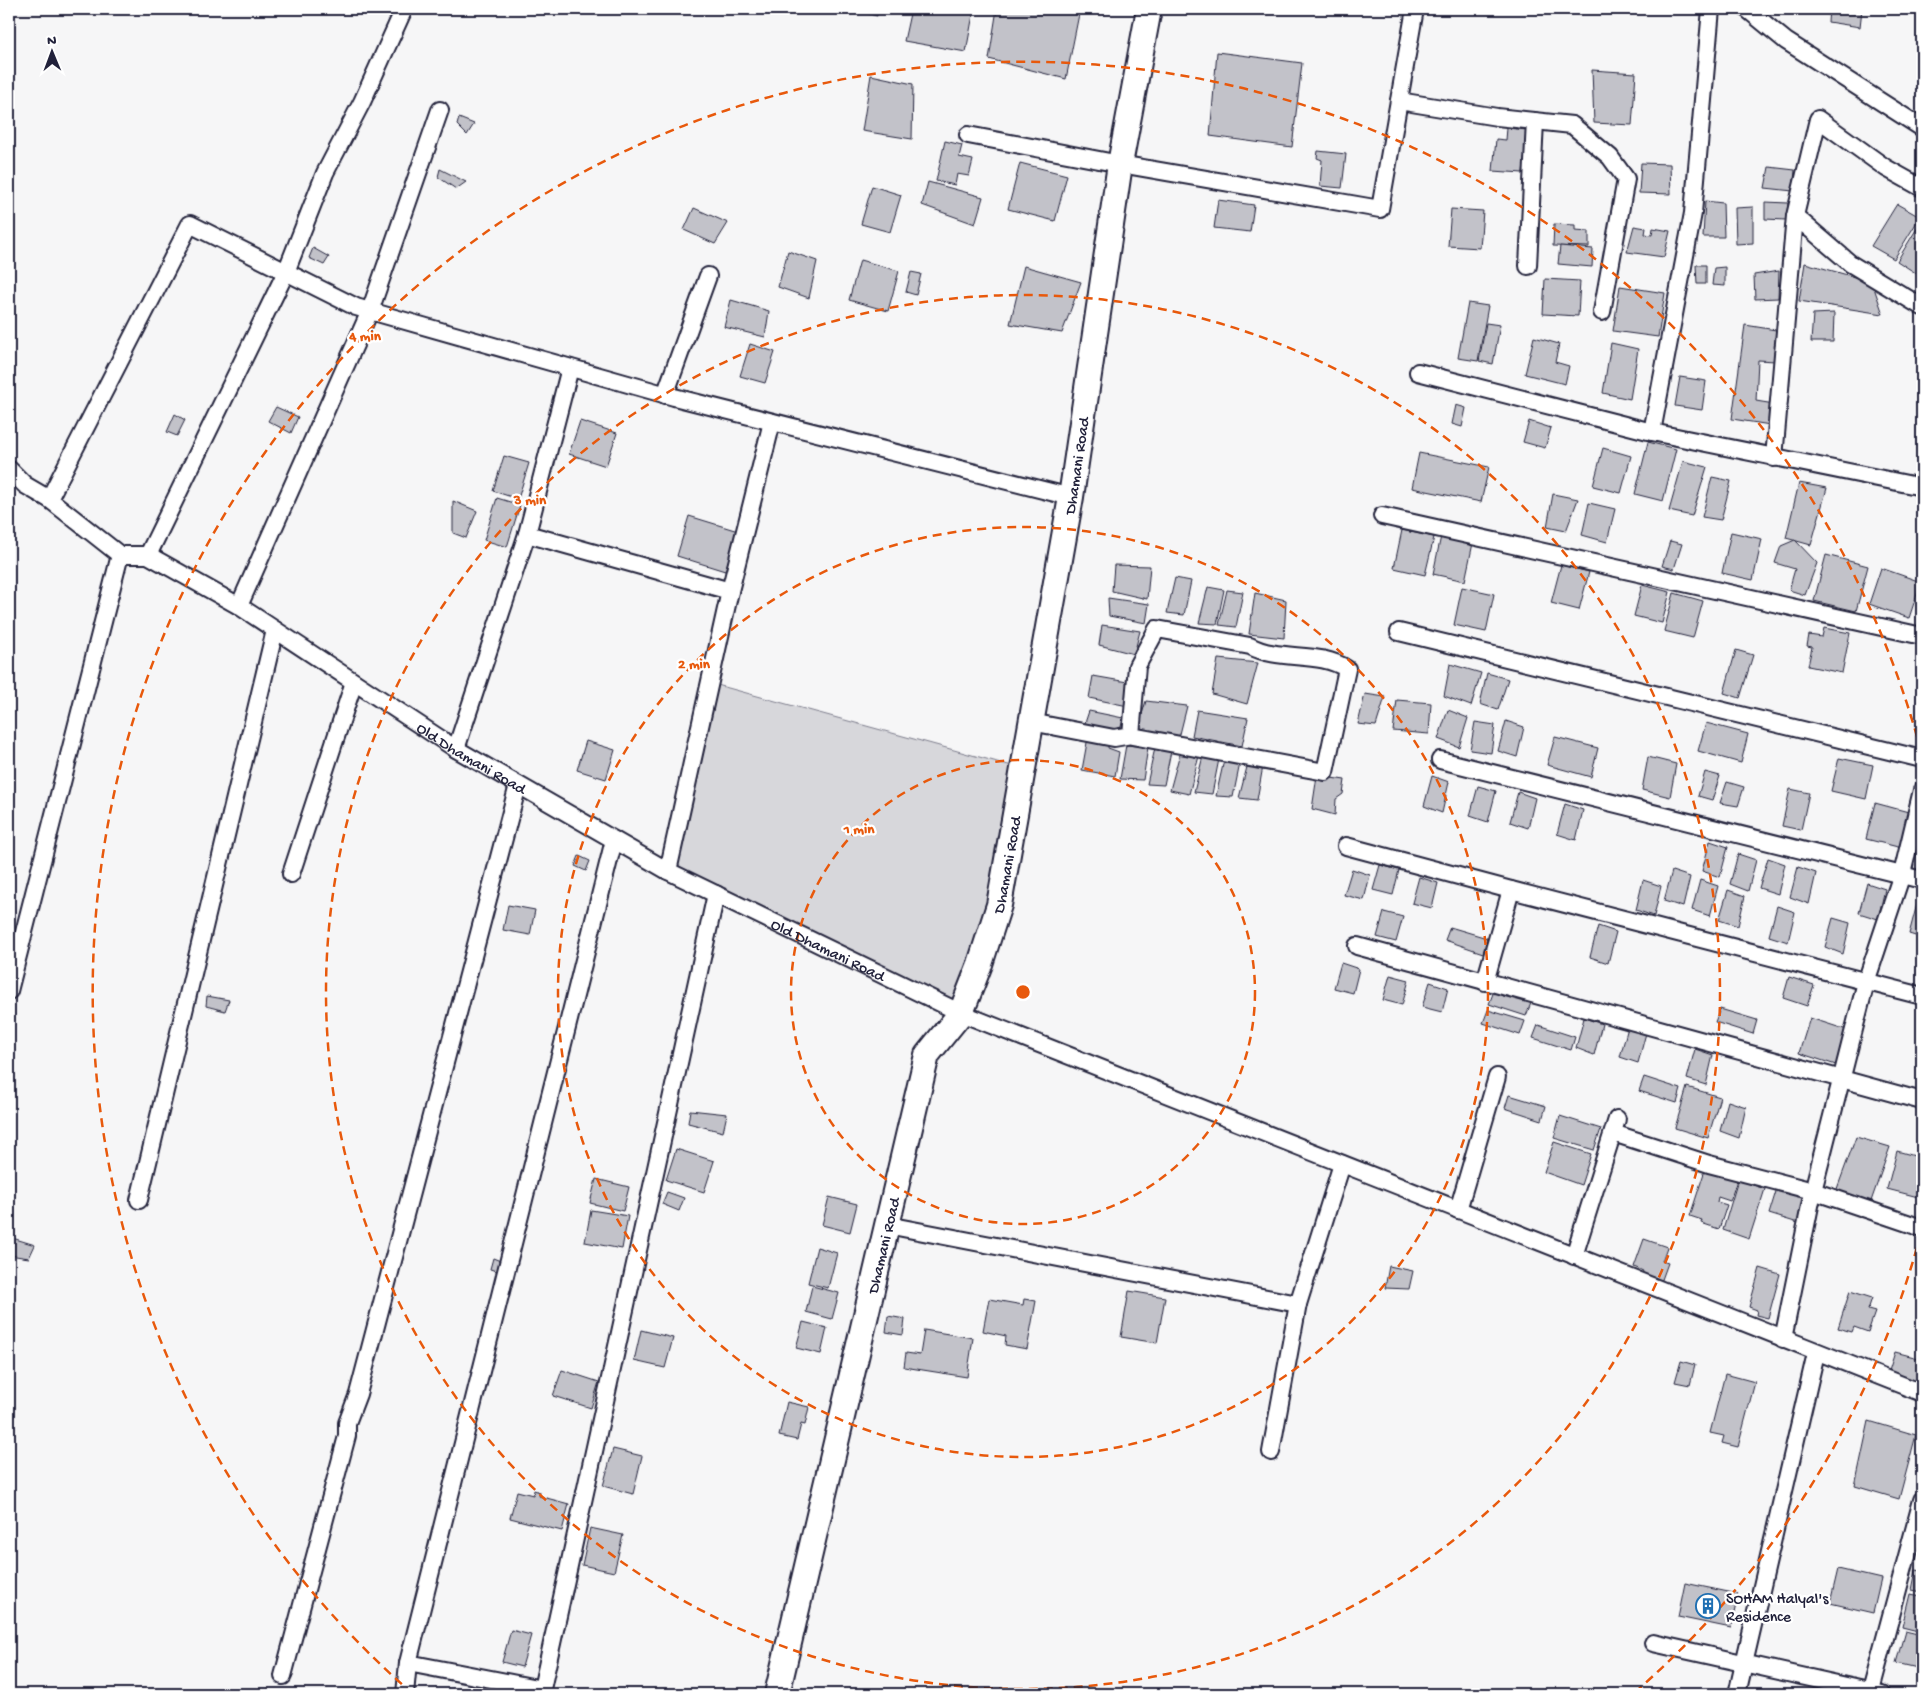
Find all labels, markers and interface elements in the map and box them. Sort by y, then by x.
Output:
north arrow [28,28,78,78]
text: N [47,33,57,50]
text: 4 min [348,328,382,346]
street label: Dhamani Road [1062,415,1096,517]
text: 3 min [513,492,547,510]
text: 2 min [678,656,711,674]
street label: Old Dhamani Road [412,720,530,801]
street label: Dhamani Road [991,814,1028,918]
text: 1 min [843,821,875,839]
street label: Old Dhamani Road [767,916,889,988]
centre of rings [1014,983,1032,1001]
street label: Dhamani Road [865,1195,907,1297]
place label: SOHAM Halyal's Residence [1726,1591,1829,1628]
building icon: SOHAM Halyal's Residence [1695,1593,1721,1619]

